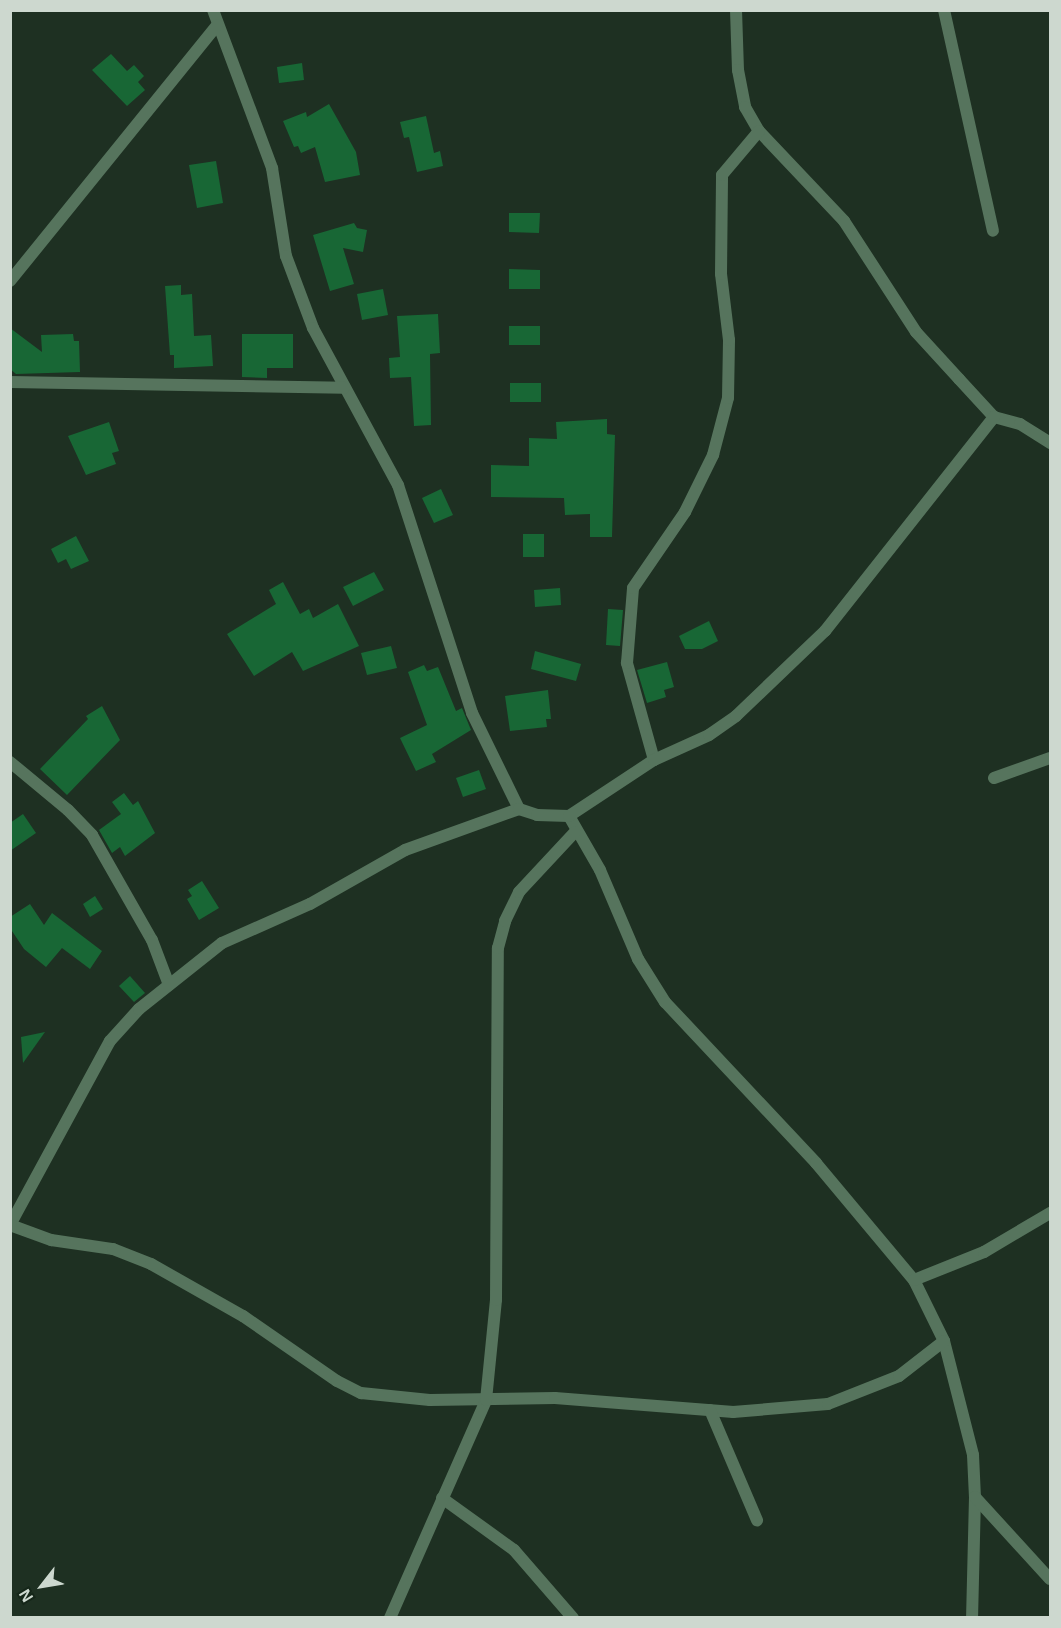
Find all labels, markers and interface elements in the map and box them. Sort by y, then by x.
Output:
north arrow [12,1556,72,1616]
text: N [16,1586,36,1605]

